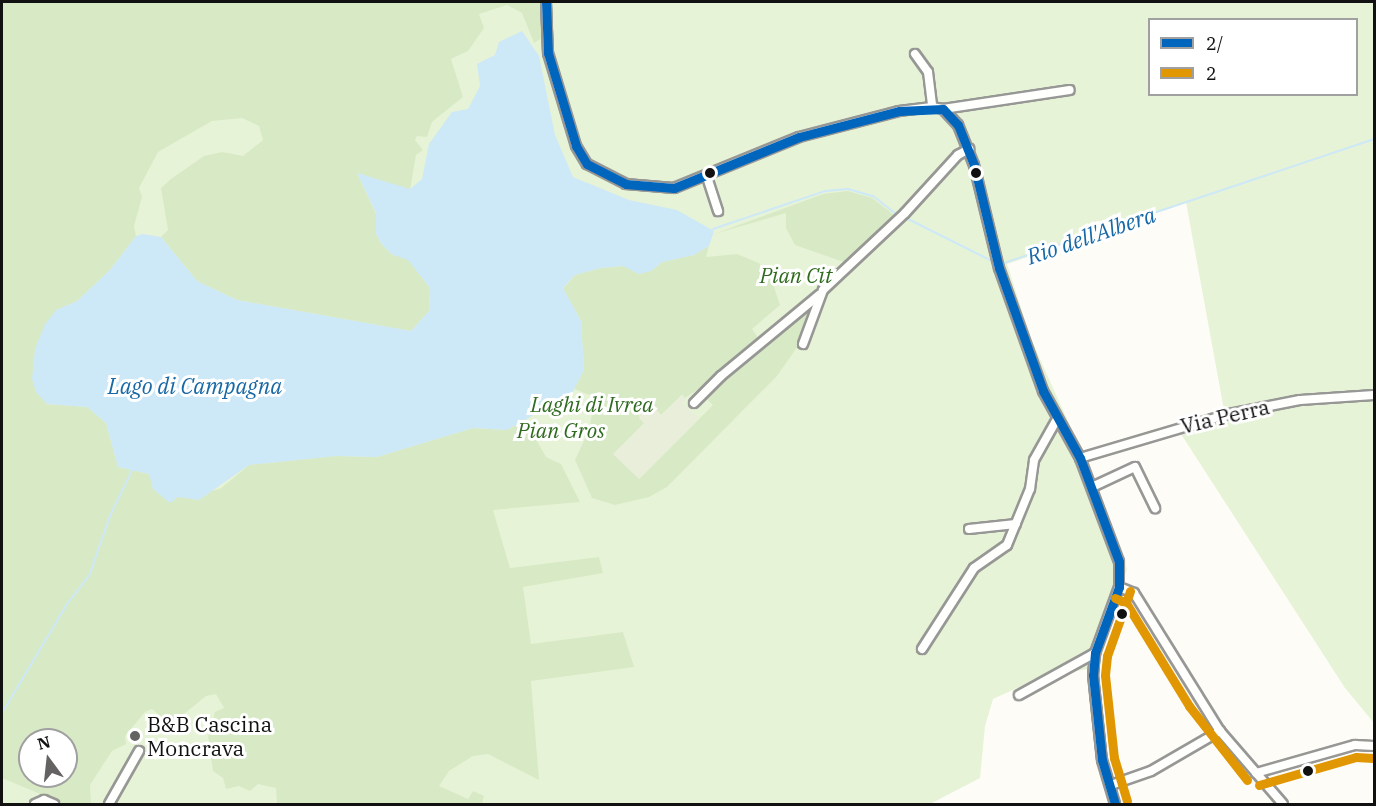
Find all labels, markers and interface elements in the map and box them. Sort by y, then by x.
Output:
legend [1148,18,1358,96]
text: 2/ [1206,32,1223,55]
text: 2 [1206,62,1217,85]
unlabelled marker [704,167,716,179]
unlabelled marker [970,167,982,179]
water label: Rio dell'Albera [1023,201,1159,269]
park label: Pian Cit [760,262,832,288]
water label: Lago di Campagna [108,373,282,399]
park label: Laghi di Ivrea [530,391,654,417]
street label: Via Perra [1178,394,1272,438]
park label: Pian Gros [517,417,605,443]
unlabelled marker [1116,608,1128,620]
place label: B&B Cascina Moncrava [147,711,272,761]
north arrow [18,728,78,788]
marker: B&B Cascina Moncrava [128,729,142,743]
text: N [35,731,53,754]
unlabelled marker [1302,765,1314,777]

